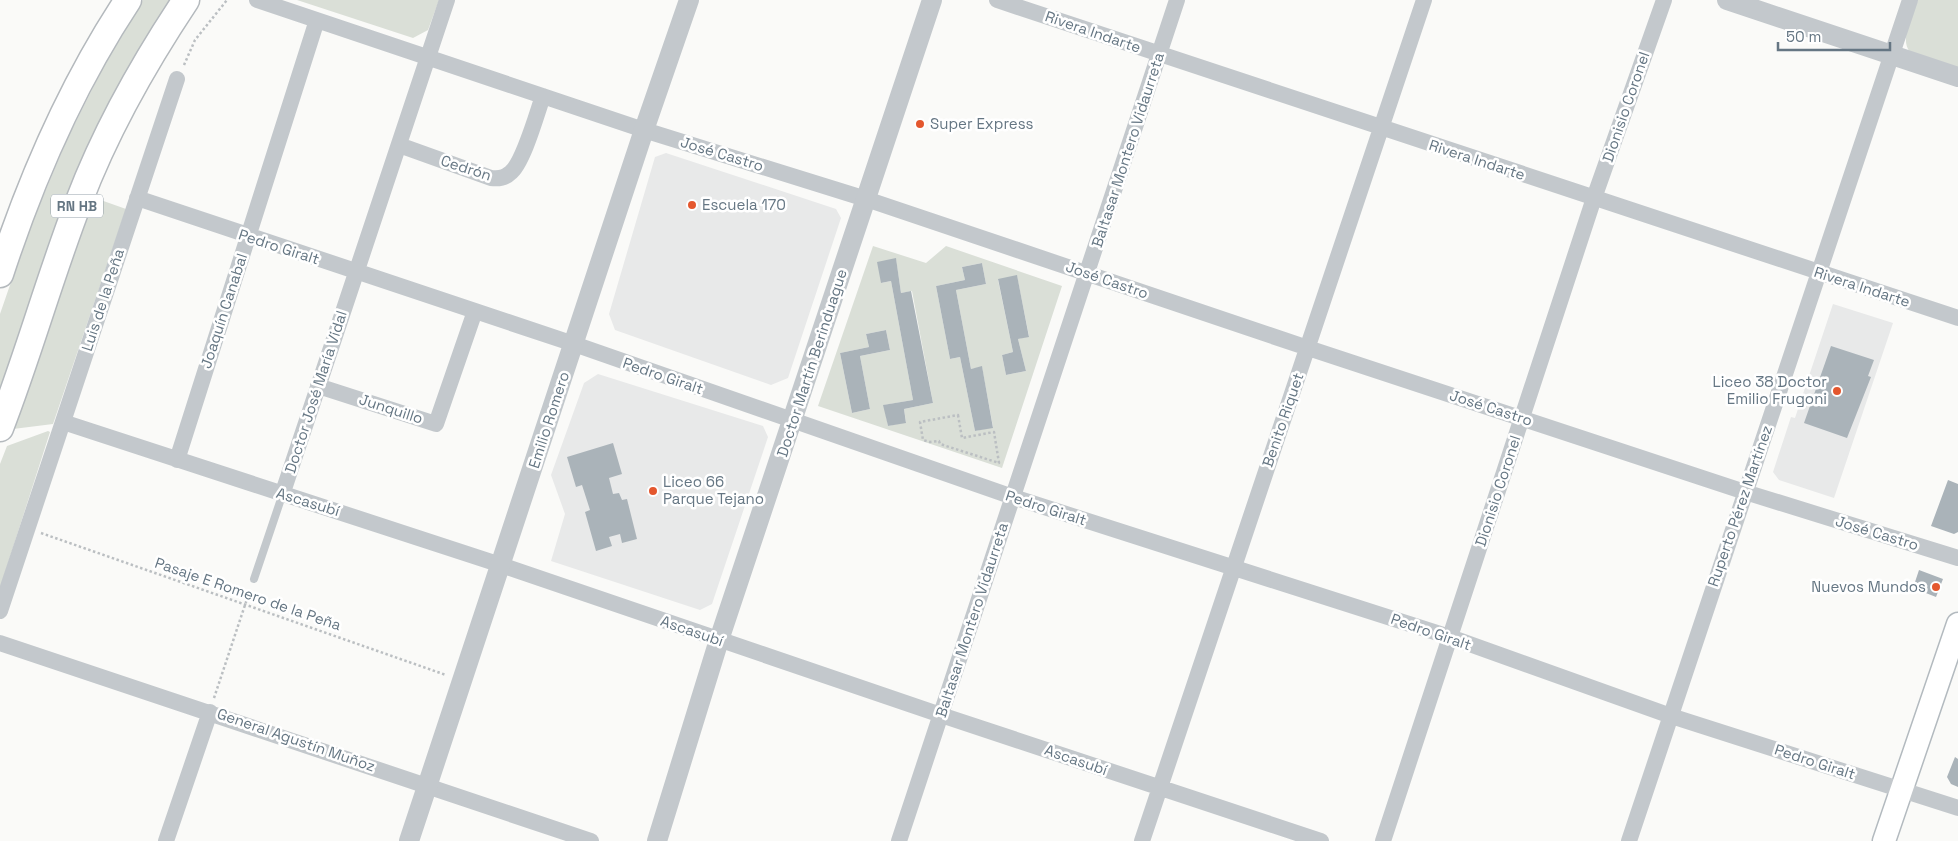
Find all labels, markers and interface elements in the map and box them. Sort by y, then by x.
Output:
street label: Rivera Indarte [1043,6,1144,57]
scale bar [1778,20,1890,52]
text: 50 m [1786,27,1821,46]
street label: Dionisio Coronel [1598,49,1653,165]
street label: Baltasar Montero Vidaurreta [1087,50,1168,250]
place label: Super Express [930,114,1034,133]
marker: Super Express [914,118,926,130]
street label: José Castro [678,132,766,175]
street label: Rivera Indarte [1427,135,1528,184]
street label: Cedrón [438,150,494,185]
road number: RN HB [51,195,103,218]
place label: Escuela 170 [702,195,786,214]
marker: Escuela 170 [686,199,698,211]
street label: Pedro Giralt [236,225,322,269]
street label: Luis de la Peña [77,246,128,354]
street label: Joaquín Canabal [196,251,251,371]
street label: José Castro [1063,257,1151,302]
street label: Rivera Indarte [1812,262,1913,311]
street label: Doctor Martín Berinduague [772,266,851,459]
street label: Doctor José María Vidal [280,308,351,476]
street label: Pedro Giralt [620,353,706,398]
street label: Emilio Romero [524,369,573,471]
street label: Benito Riquet [1257,370,1308,470]
place label: Liceo 38 Doctor Emilio Frugoni [1712,372,1827,408]
street label: José Castro [1447,385,1535,430]
marker: Liceo 38 Doctor Emilio Frugoni [1831,385,1843,397]
street label: Junquillo [357,389,425,428]
street label: Ruperto Pérez Martínez [1703,423,1776,589]
street label: Dionisio Coronel [1471,433,1524,549]
place label: Liceo 66 Parque Tejano [663,472,764,508]
street label: Ascasubí [274,483,342,520]
marker: Liceo 66 Parque Tejano [647,485,659,497]
street label: Pedro Giralt [1003,486,1089,530]
street label: José Castro [1833,511,1921,554]
street label: Baltasar Montero Vidaurreta [931,520,1012,720]
street label: Pasaje E Romero de la Peña [153,553,344,634]
place label: Nuevos Mundos [1811,577,1926,596]
marker: Nuevos Mundos [1930,581,1942,593]
street label: Pedro Giralt [1388,609,1474,654]
street label: Ascasubí [658,611,726,650]
street label: General Agustín Muñoz [215,704,378,776]
street label: Ascasubí [1042,740,1110,779]
street label: Pedro Giralt [1772,740,1858,784]

